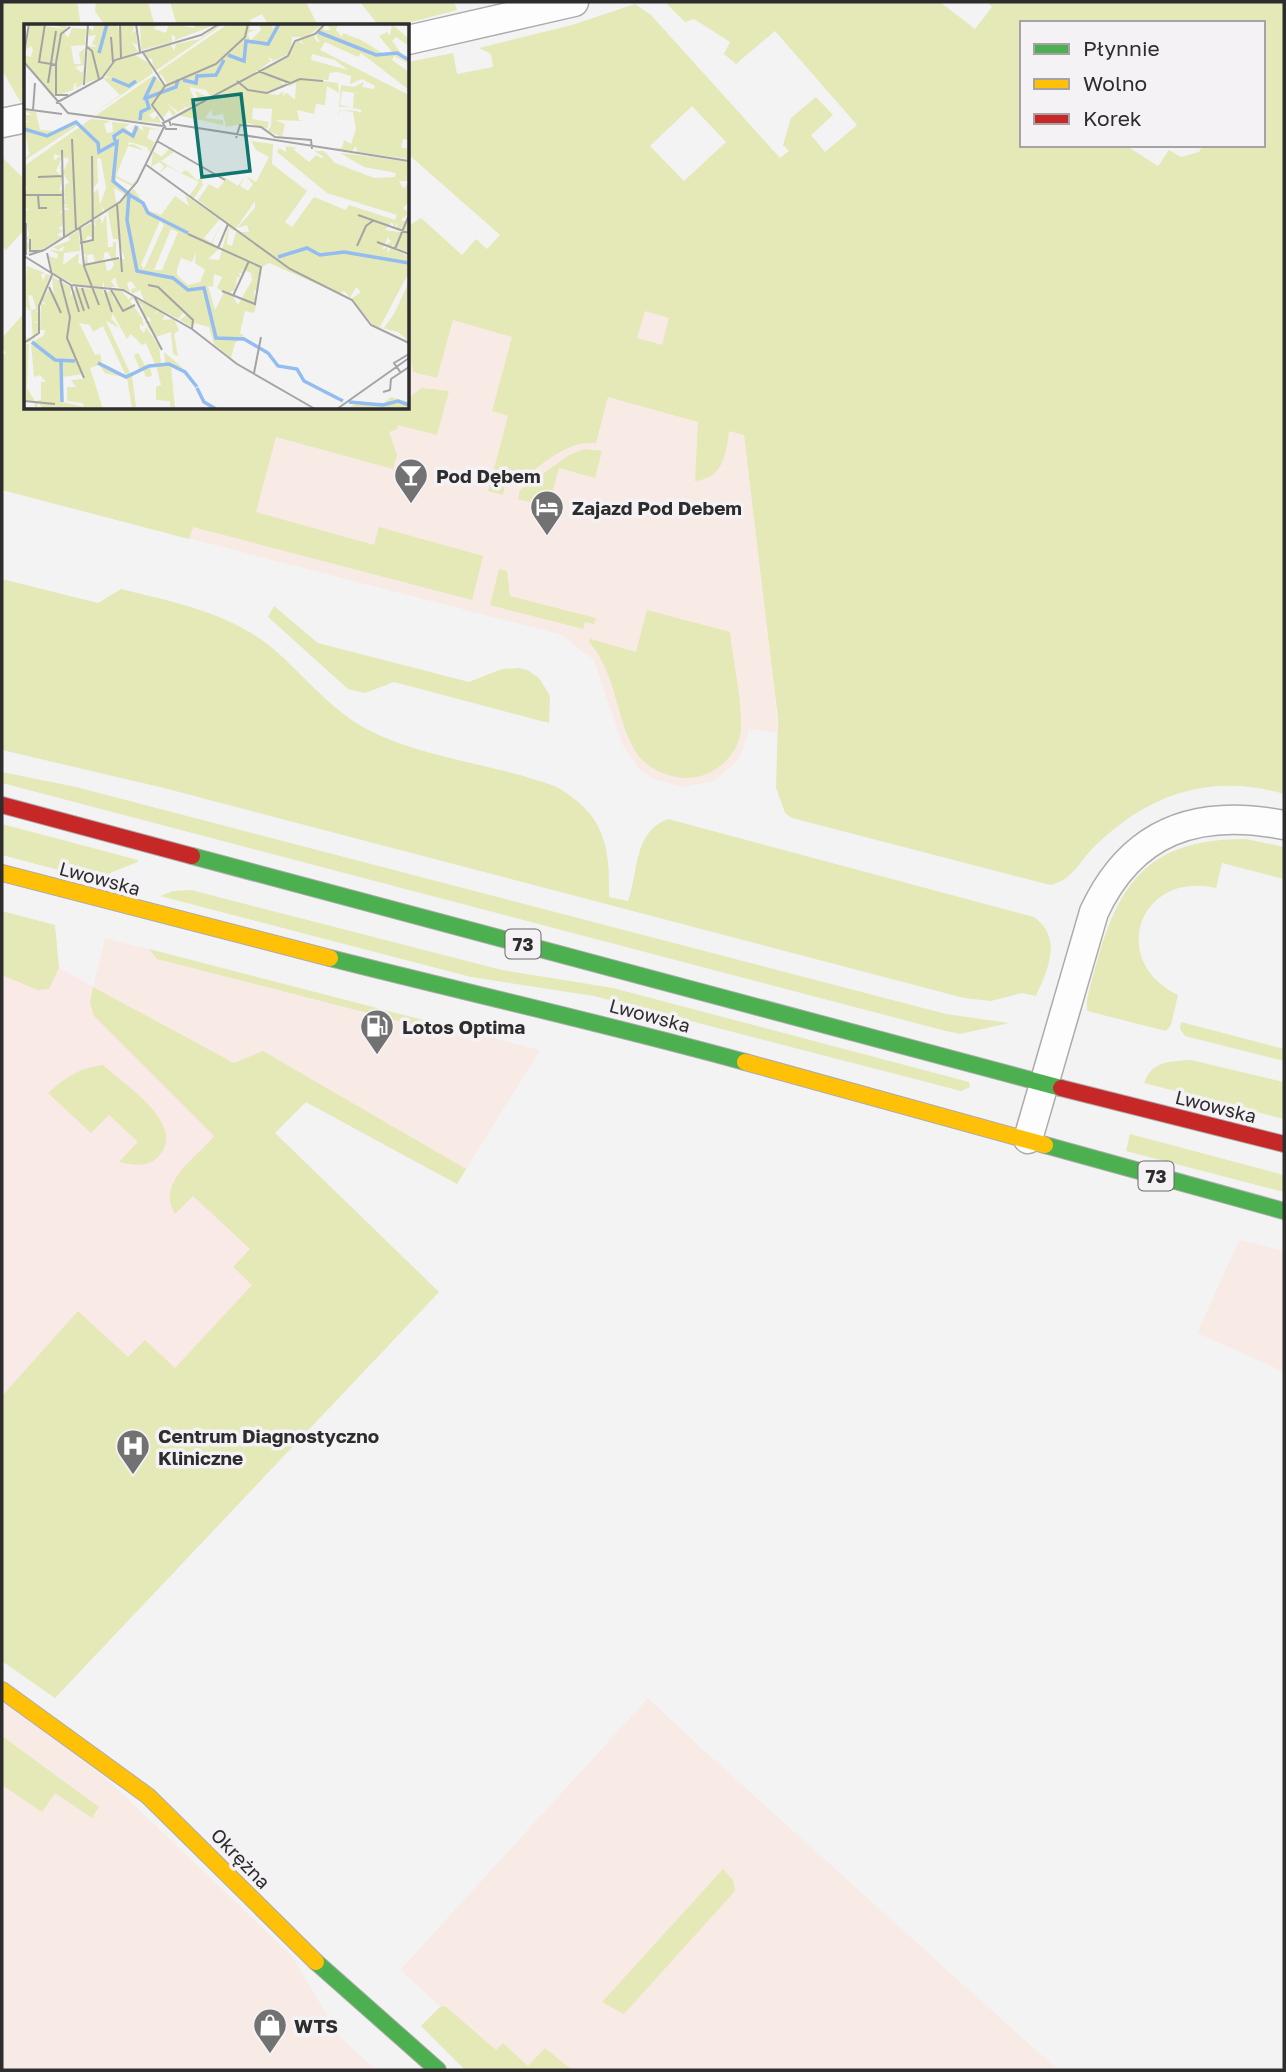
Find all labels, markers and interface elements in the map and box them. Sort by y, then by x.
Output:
legend [1020,21,1265,147]
inset map [24,24,410,410]
text: Płynnie [1083,35,1160,61]
text: Wolno [1083,70,1147,96]
text: Korek [1083,105,1142,131]
bar icon: Pod Dębem [392,456,430,505]
place label: Pod Dębem [436,464,541,487]
hotel icon: Zajazd Pod Debem [528,488,566,537]
place label: Zajazd Pod Debem [572,496,742,519]
street label: Lwowska [57,856,143,900]
road number: 73 [505,930,540,959]
street label: Lwowska [607,993,693,1037]
fuel station icon: Lotos Optima [358,1007,396,1056]
place label: Lotos Optima [402,1015,525,1038]
street label: Lwowska [1173,1085,1259,1127]
road number: 73 [1138,1162,1174,1190]
place label: Centrum Diagnostyczno Kliniczne [158,1424,379,1469]
hospital icon: Centrum Diagnostyczno Kliniczne [114,1427,152,1476]
street label: Okrężna [207,1823,275,1893]
shop icon: WTS [251,2006,289,2055]
place label: WTS [294,2014,338,2037]

